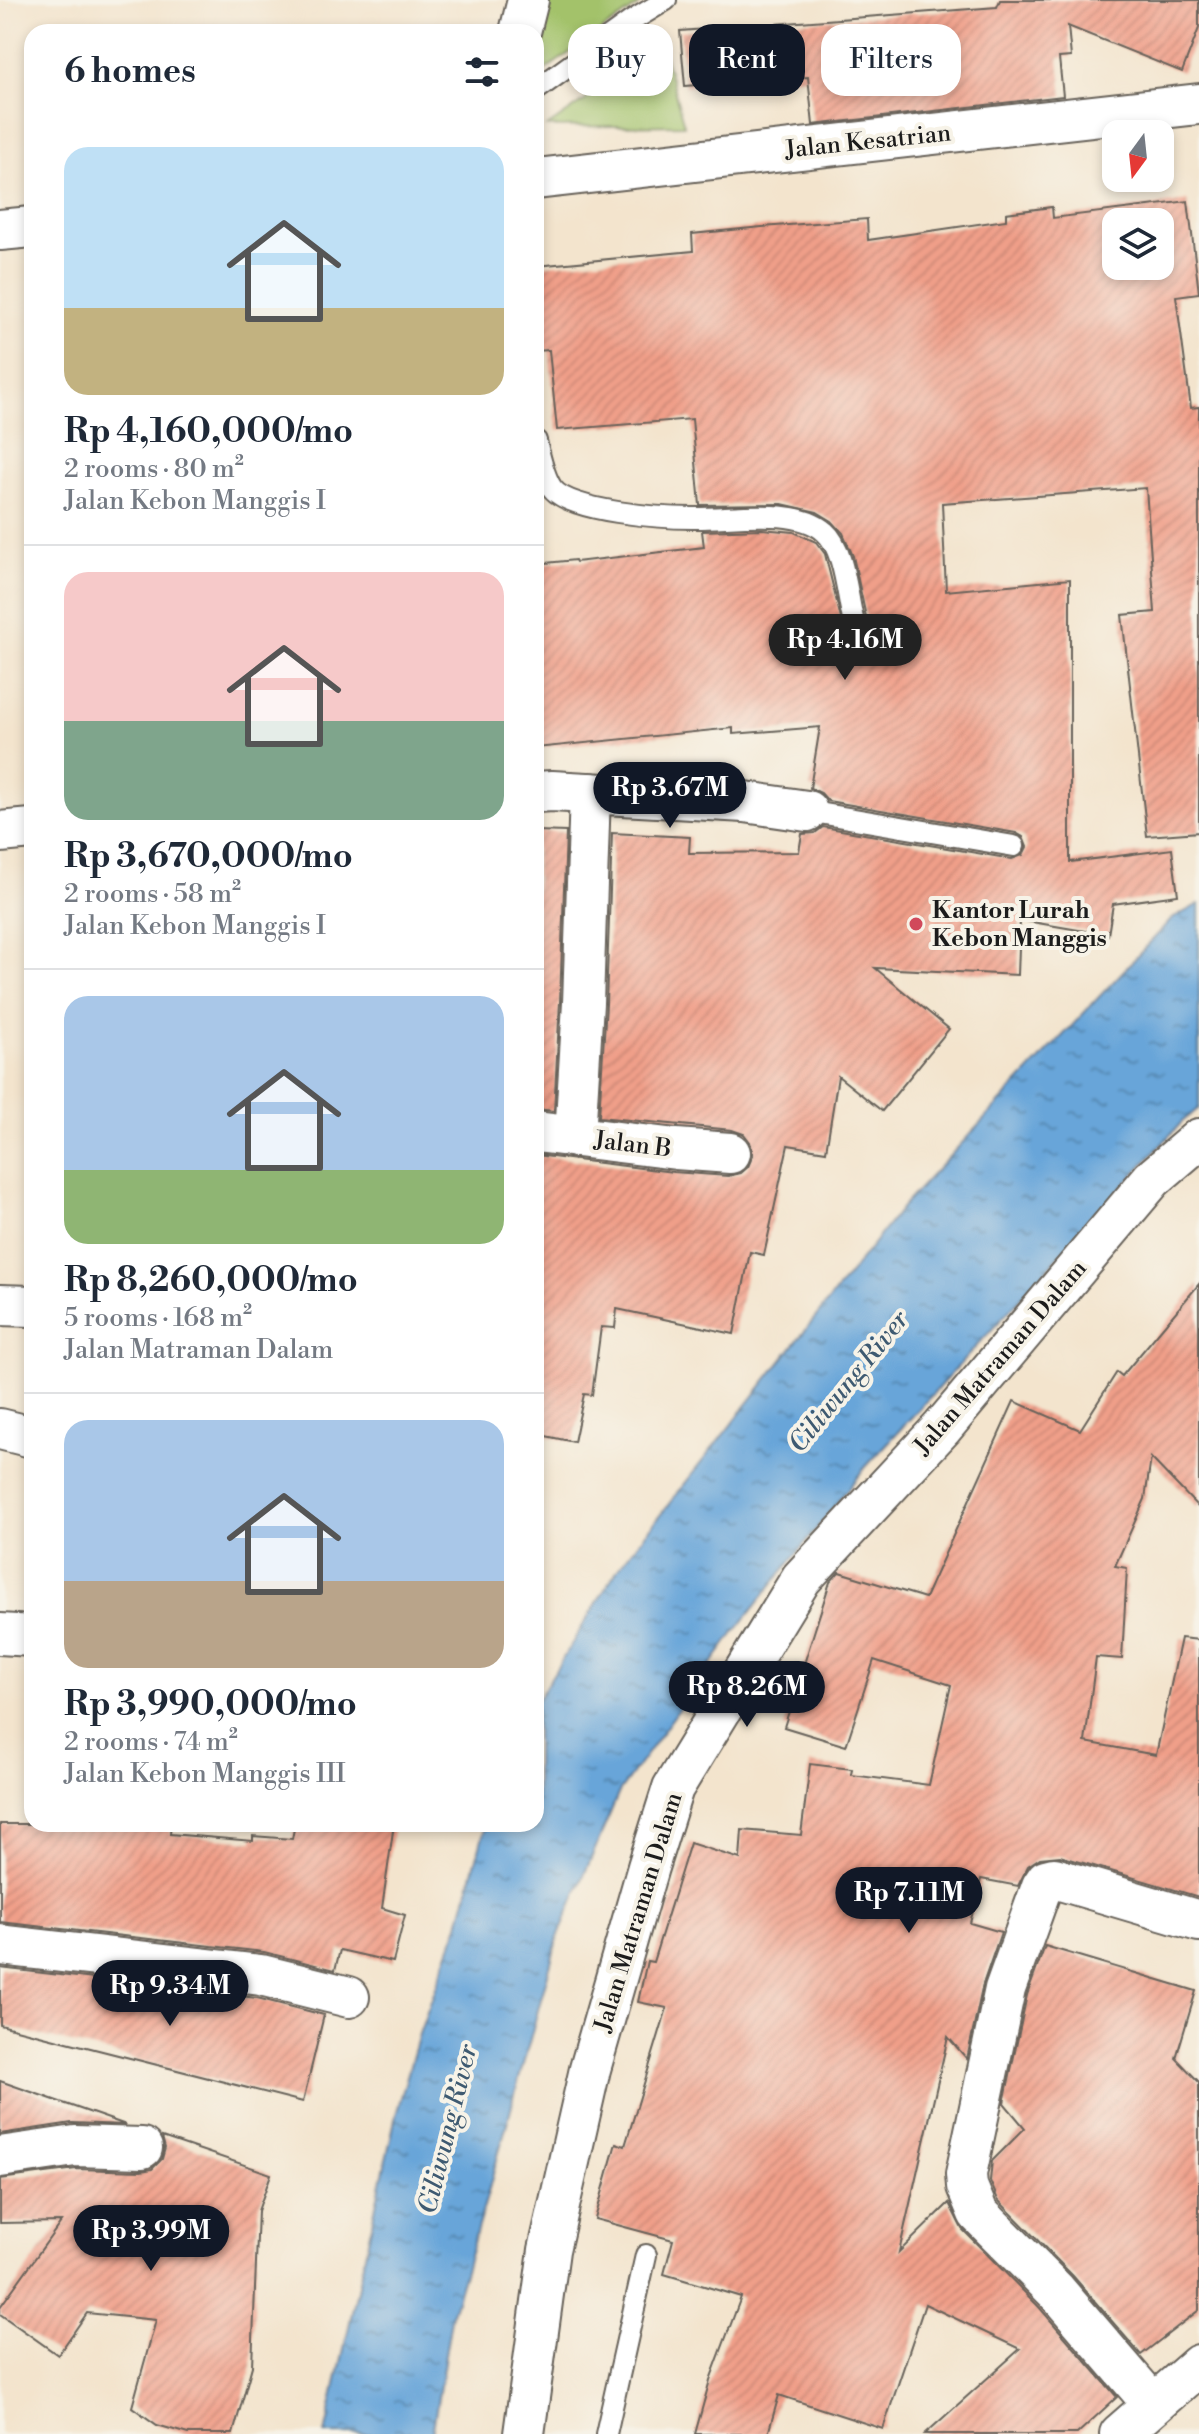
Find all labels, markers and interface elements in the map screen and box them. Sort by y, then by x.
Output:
chip: Buy [568,24,673,96]
chip: Rent [689,24,805,96]
chip: Filters [821,24,961,96]
icon: filters [460,50,504,94]
text: 6 homes [64,51,196,93]
street label: Jalan Kesatrian [783,118,953,166]
north arrow [1102,120,1174,192]
map controls [1102,120,1174,280]
icon: home [212,199,356,343]
button: layers [1102,208,1174,280]
text: Rp 4,160,000/mo [64,411,353,453]
text: 2 rooms · 80 m² [64,453,244,485]
text: Jalan Kebon Manggis I [64,485,326,517]
pin: Rp 4.16M [762,614,928,682]
icon: home [212,624,356,768]
text: Rp 4.16M [787,624,903,656]
pin: Rp 3.67M [587,762,753,830]
text: Rp 3.67M [611,772,729,804]
text: Rp 3,670,000/mo [64,836,353,878]
text: 2 rooms · 58 m² [64,878,241,910]
place label: Kantor Lurah Kebon Manggis [932,896,1107,954]
text: Jalan Kebon Manggis I [64,910,326,942]
marker: Kantor Lurah Kebon Manggis [907,915,925,933]
icon: home [212,1048,356,1192]
street label: Jalan B [591,1125,673,1165]
street label: Jalan Matraman Dalam [907,1254,1094,1462]
text: Rp 8,260,000/mo [64,1260,358,1302]
text: 5 rooms · 168 m² [64,1302,252,1334]
water label: Ciliwung River [782,1303,916,1459]
text: Jalan Matraman Dalam [64,1334,333,1366]
icon: home [212,1472,356,1616]
pin: Rp 8.26M [664,1661,830,1729]
text: Rp 8.26M [687,1671,807,1703]
text: Rp 3,990,000/mo [64,1684,357,1726]
text: 2 rooms · 74 m² [64,1726,238,1758]
text: Jalan Kebon Manggis III [64,1758,346,1790]
street label: Jalan Matraman Dalam [588,1789,690,2036]
pin: Rp 7.11M [826,1867,992,1935]
text: Rp 7.11M [853,1877,965,1909]
pin: Rp 9.34M [87,1960,253,2028]
text: Rp 9.34M [109,1970,231,2002]
water label: Ciliwung River [411,2040,485,2217]
pin: Rp 3.99M [68,2205,234,2273]
text: Rp 3.99M [91,2215,211,2247]

